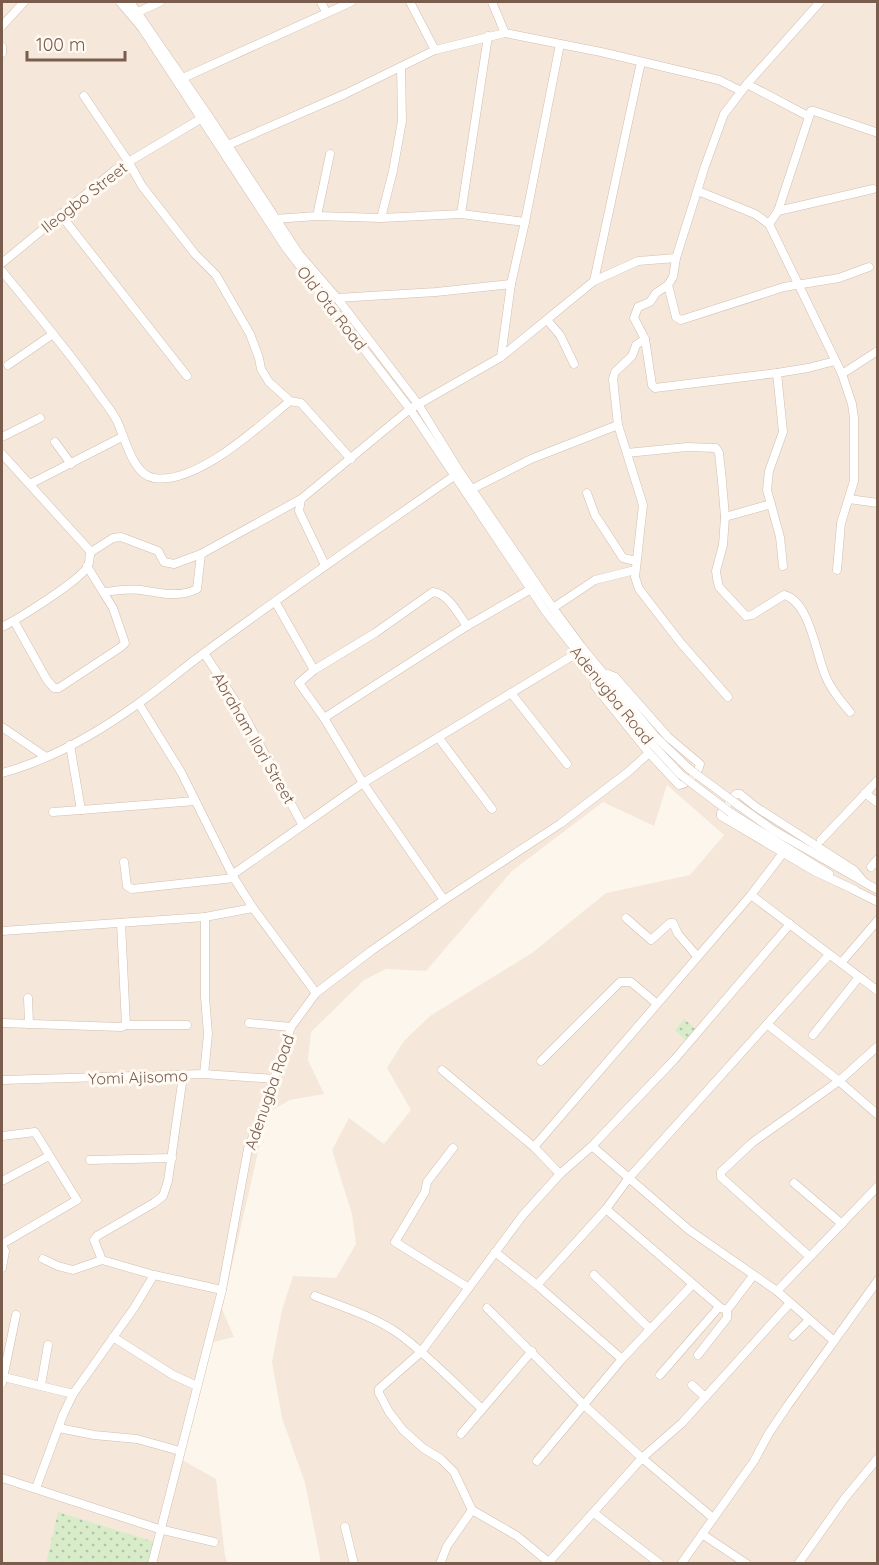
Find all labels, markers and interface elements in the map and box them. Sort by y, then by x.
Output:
scale bar [27,24,124,62]
text: 100 m [36,33,85,56]
street label: Ileogbo Street [37,157,131,237]
street label: Old Ota Road [293,262,371,354]
street label: Adenugba Road [566,642,658,748]
street label: Abraham Ilori Street [208,669,300,807]
street label: Adenugba Road [240,1032,298,1152]
street label: Yomi Ajisomo [88,1065,188,1089]

